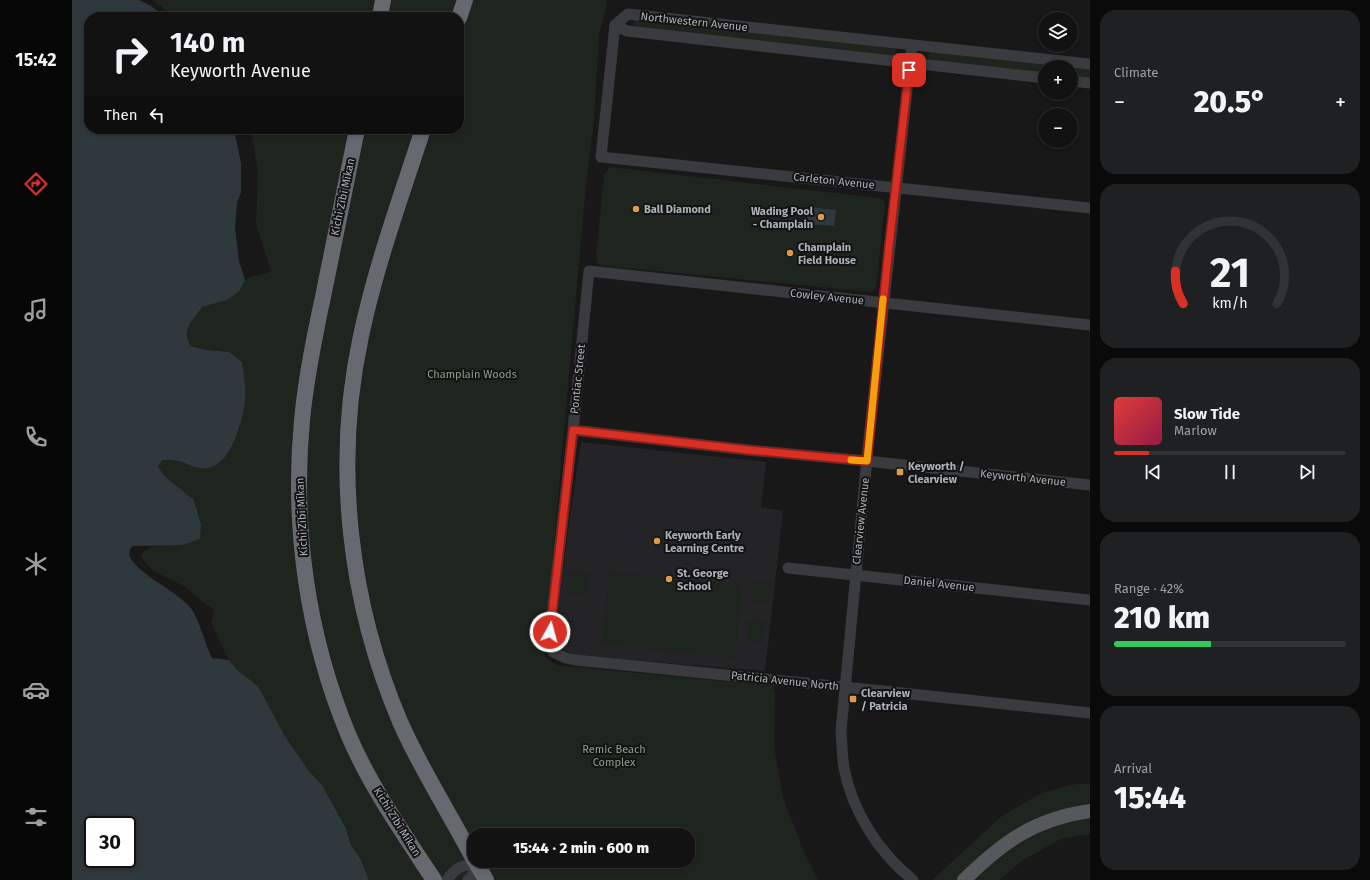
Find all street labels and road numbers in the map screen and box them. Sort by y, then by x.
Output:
street label: Northwestern Avenue [640,10,748,34]
street label: Kichi Zībī Mīkan [328,157,358,237]
street label: Carleton Avenue [793,170,875,192]
street label: Cowley Avenue [789,287,865,307]
street label: Pontiac Street [568,343,588,414]
street label: Keyworth Avenue [980,467,1066,489]
street label: Kichi Zībī Mīkan [293,477,311,557]
street label: Clearview Avenue [850,477,872,565]
street label: Daniel Avenue [903,574,975,594]
street label: Patricia Avenue North [730,669,840,693]
street label: Kichi Zībī Mīkan [371,785,423,859]

